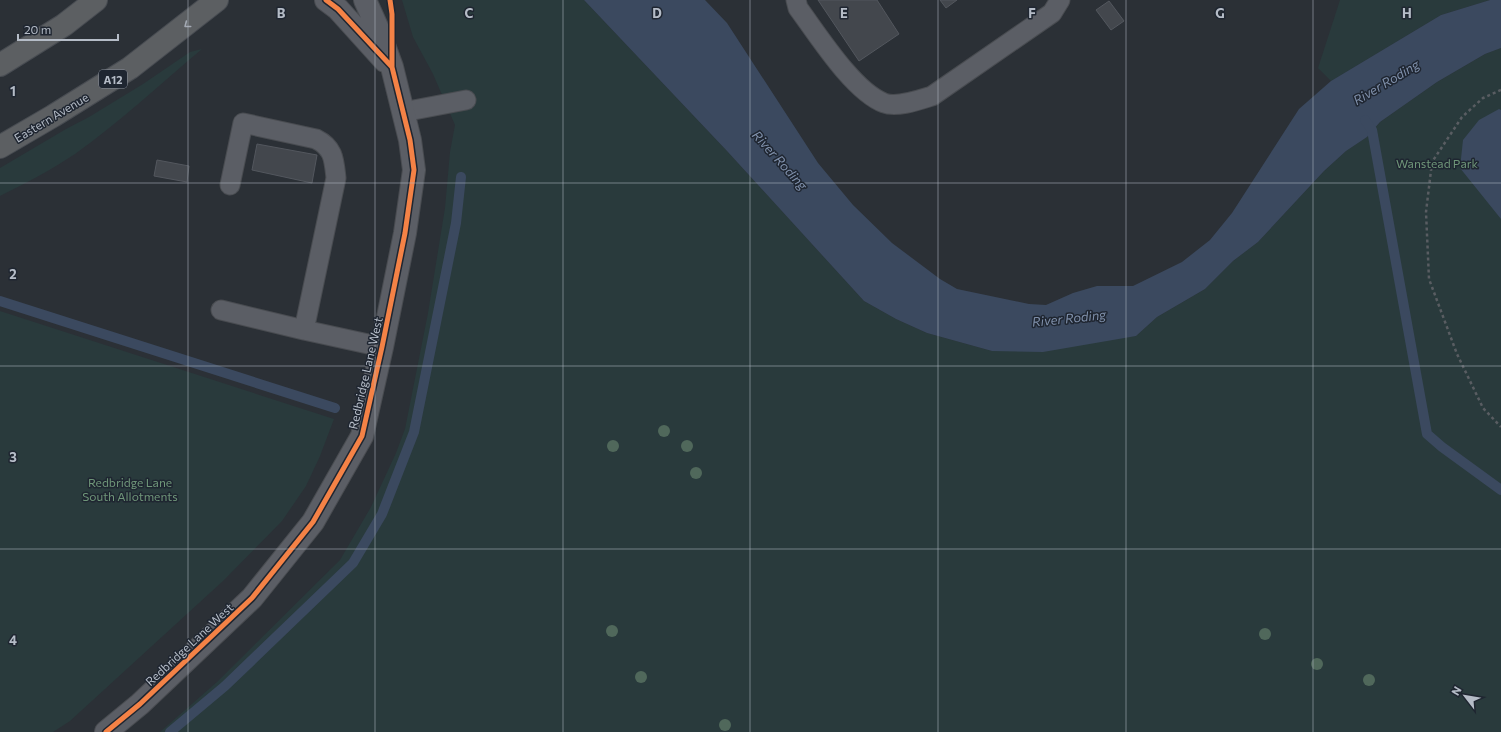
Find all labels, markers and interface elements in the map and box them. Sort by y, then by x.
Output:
text: B [277,5,286,21]
text: C [465,5,474,21]
text: D [652,5,662,21]
text: E [840,5,848,21]
text: F [1028,5,1036,21]
text: G [1215,5,1225,21]
text: H [1402,5,1412,21]
scale bar [18,16,118,42]
one-way arrow [184,20,191,27]
text: 20 m [24,22,51,36]
water label: River Roding [1350,55,1423,108]
road number: A12 [99,70,127,88]
text: 1 [10,83,16,99]
street label: Eastern Avenue [11,89,91,145]
water label: River Roding [749,127,812,194]
park label: Wanstead Park [1396,156,1478,170]
text: 2 [9,266,17,282]
water label: River Roding [1031,306,1108,330]
street label: Redbridge Lane West [345,316,385,430]
text: 3 [9,449,17,465]
park label: Redbridge Lane South Allotments [82,475,178,503]
street label: Redbridge Lane West [142,600,236,688]
text: 4 [9,632,17,648]
north arrow [1445,676,1485,716]
text: N [1448,684,1464,697]

